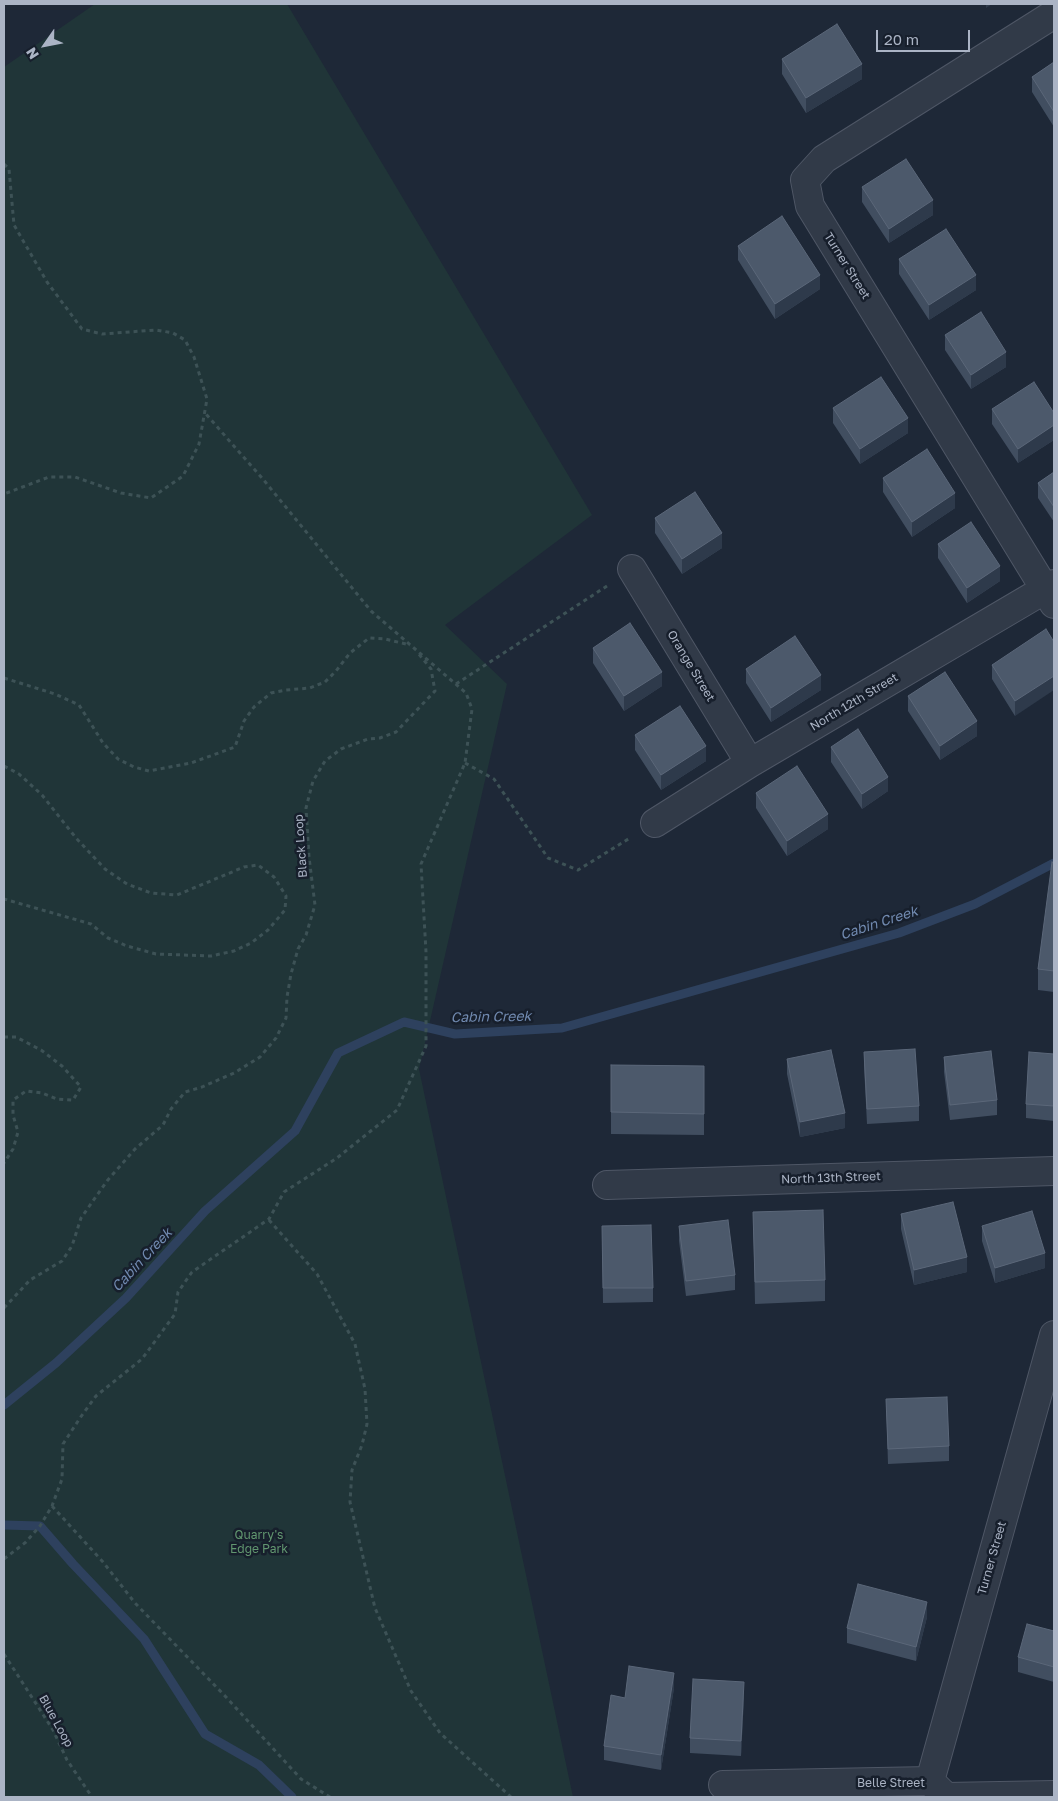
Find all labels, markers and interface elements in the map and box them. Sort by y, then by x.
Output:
north arrow [20,20,70,70]
scale bar [878,20,972,52]
text: 20 m [884,30,919,48]
text: N [22,44,42,63]
street label: Turner Street [821,230,873,302]
street label: Orange Street [664,628,718,704]
street label: North 12th Street [807,670,901,734]
street label: Black Loop [292,814,310,878]
water label: Cabin Creek [838,903,920,943]
water label: Cabin Creek [450,1008,532,1026]
street label: North 13th Street [781,1169,881,1187]
water label: Cabin Creek [108,1225,176,1295]
street label: Turner Street [975,1520,1009,1596]
park label: Quarry's Edge Park [230,1528,288,1556]
street label: Blue Loop [36,1692,76,1750]
street label: Belle Street [857,1776,925,1790]

